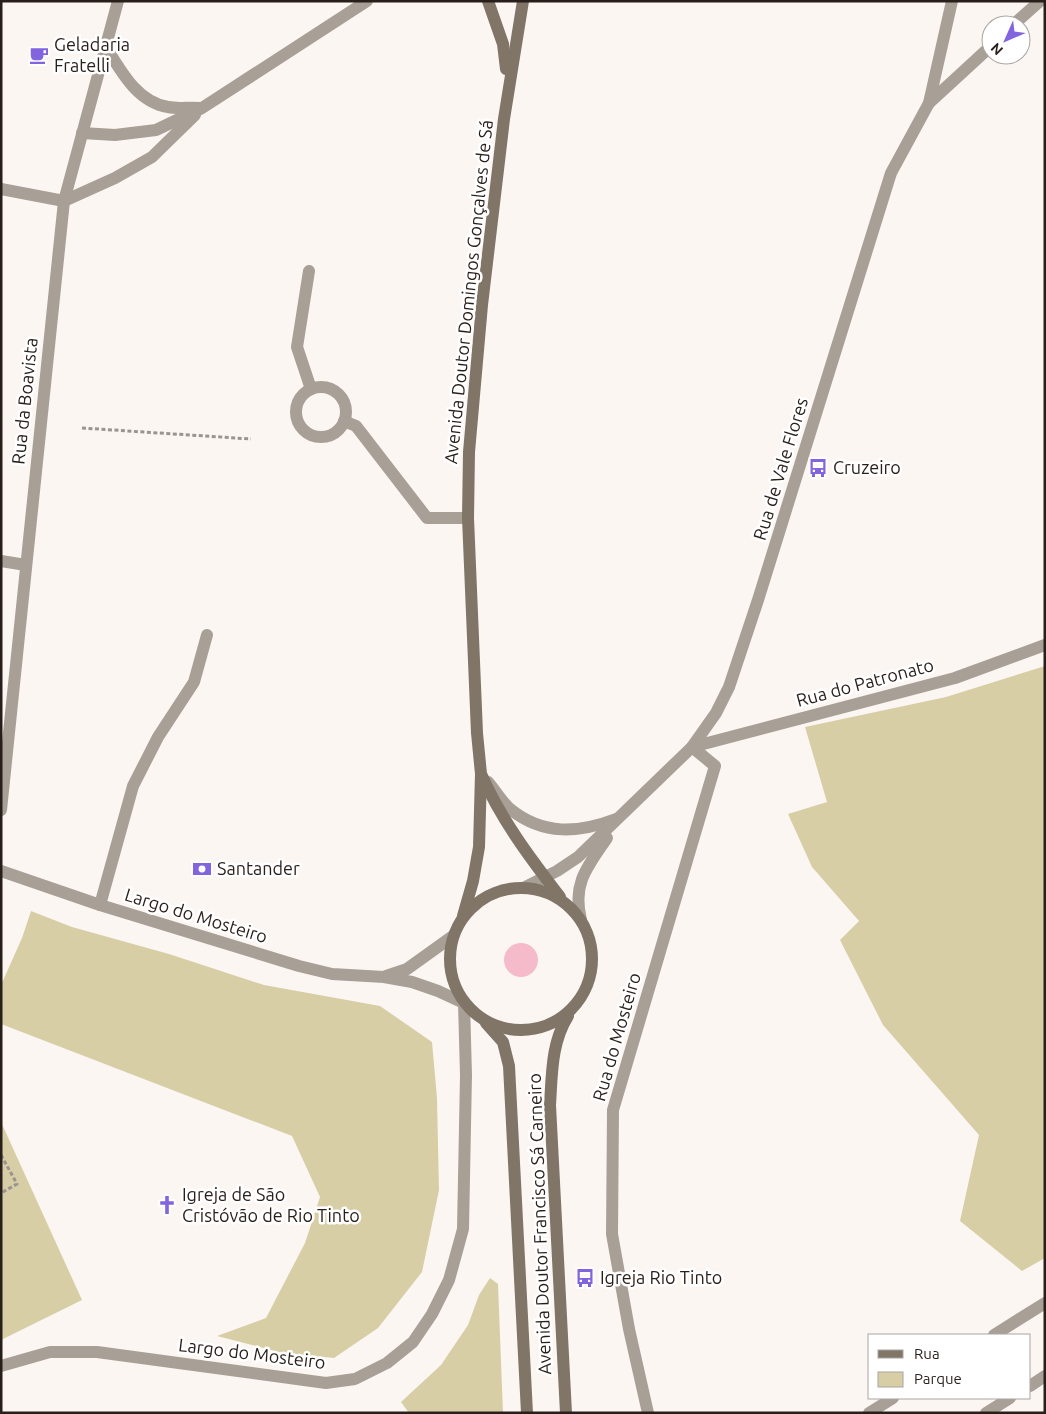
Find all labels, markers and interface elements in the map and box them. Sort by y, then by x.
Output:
north arrow [981,15,1031,65]
place label: Geladaria Fratelli [54,34,130,75]
text: N [987,40,1006,59]
cafe icon: Geladaria Fratelli [28,44,50,66]
street label: Avenida Doutor Domingos Gonçalves de Sá [440,119,496,465]
street label: Rua da Boavista [7,337,41,465]
street label: Rua de Vale Flores [749,395,811,542]
bus stop icon: Cruzeiro [807,457,829,479]
place label: Cruzeiro [833,457,901,477]
street label: Rua do Patronato [794,654,936,710]
bank icon: Santander [191,858,213,880]
place label: Santander [217,858,300,878]
street label: Largo do Mosteiro [123,884,270,946]
street label: Rua do Mosteiro [588,970,644,1103]
street label: Avenida Doutor Francisco Sá Carneiro [524,1073,554,1375]
place label: Igreja de São Cristóvão de Rio Tinto [182,1184,360,1225]
church icon: Igreja de São Cristóvão de Rio Tinto [156,1194,178,1216]
bus stop icon: Igreja Rio Tinto [574,1267,596,1289]
place label: Igreja Rio Tinto [600,1267,722,1287]
street label: Largo do Mosteiro [177,1334,327,1372]
legend [868,1334,1031,1399]
text: Rua [914,1345,940,1362]
text: Parque [914,1370,962,1387]

